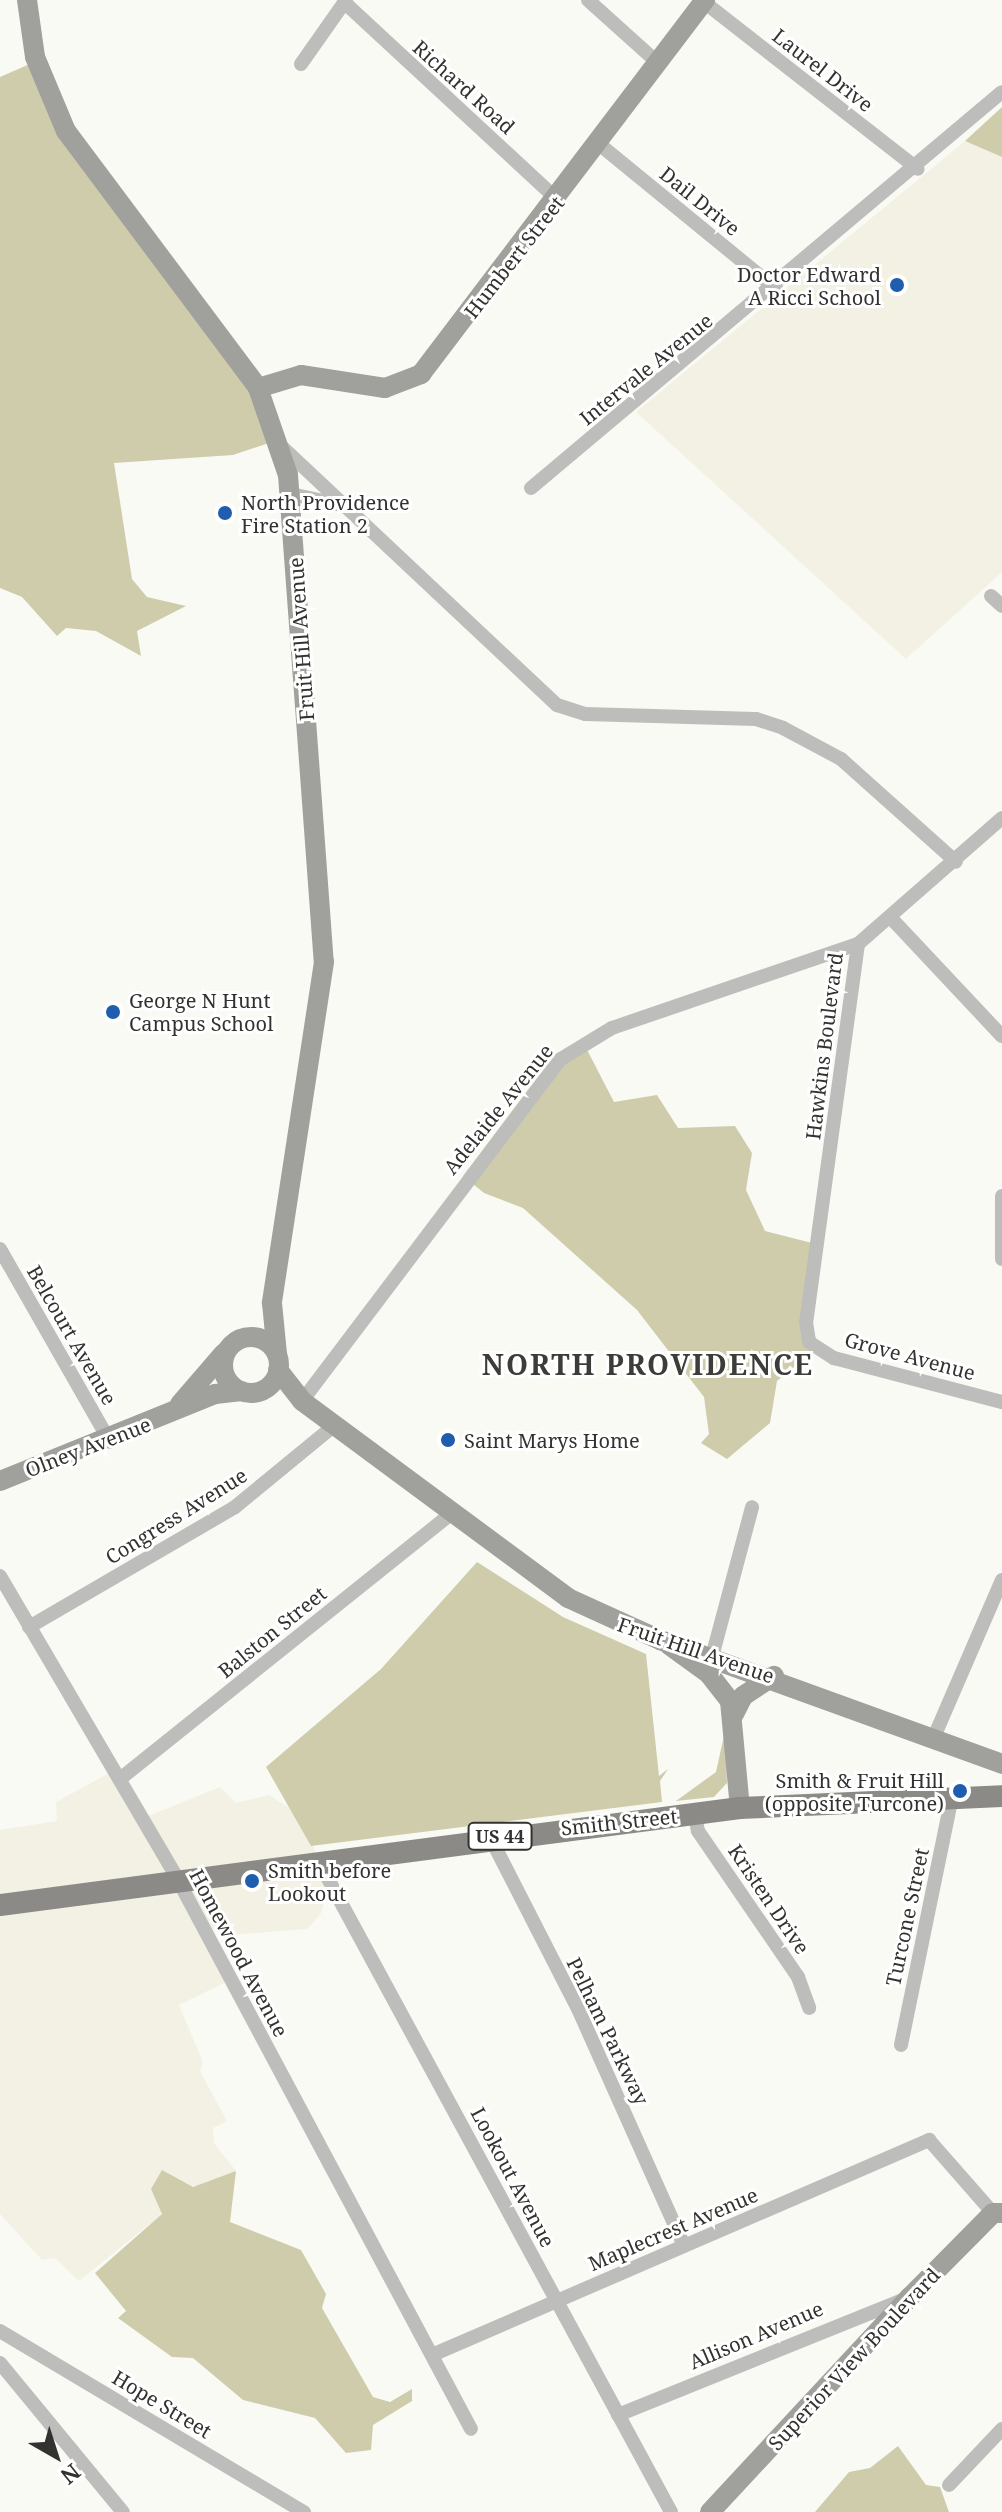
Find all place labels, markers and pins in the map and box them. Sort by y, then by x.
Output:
place label: Doctor Edward A Ricci School [737,262,881,309]
marker: Doctor Edward A Ricci School [888,276,906,294]
place label: North Providence Fire Station 2 [241,490,410,537]
marker: North Providence Fire Station 2 [216,504,234,522]
place label: George N Hunt Campus School [129,988,273,1035]
marker: George N Hunt Campus School [104,1003,122,1021]
place label: Saint Marys Home [464,1428,640,1452]
marker: Saint Marys Home [439,1431,457,1449]
place label: Smith & Fruit Hill (opposite Turcone) [765,1768,944,1815]
marker: Smith & Fruit Hill (opposite Turcone) [951,1782,969,1800]
place label: Smith before Lookout [268,1858,391,1905]
marker: Smith before Lookout [243,1872,261,1890]

